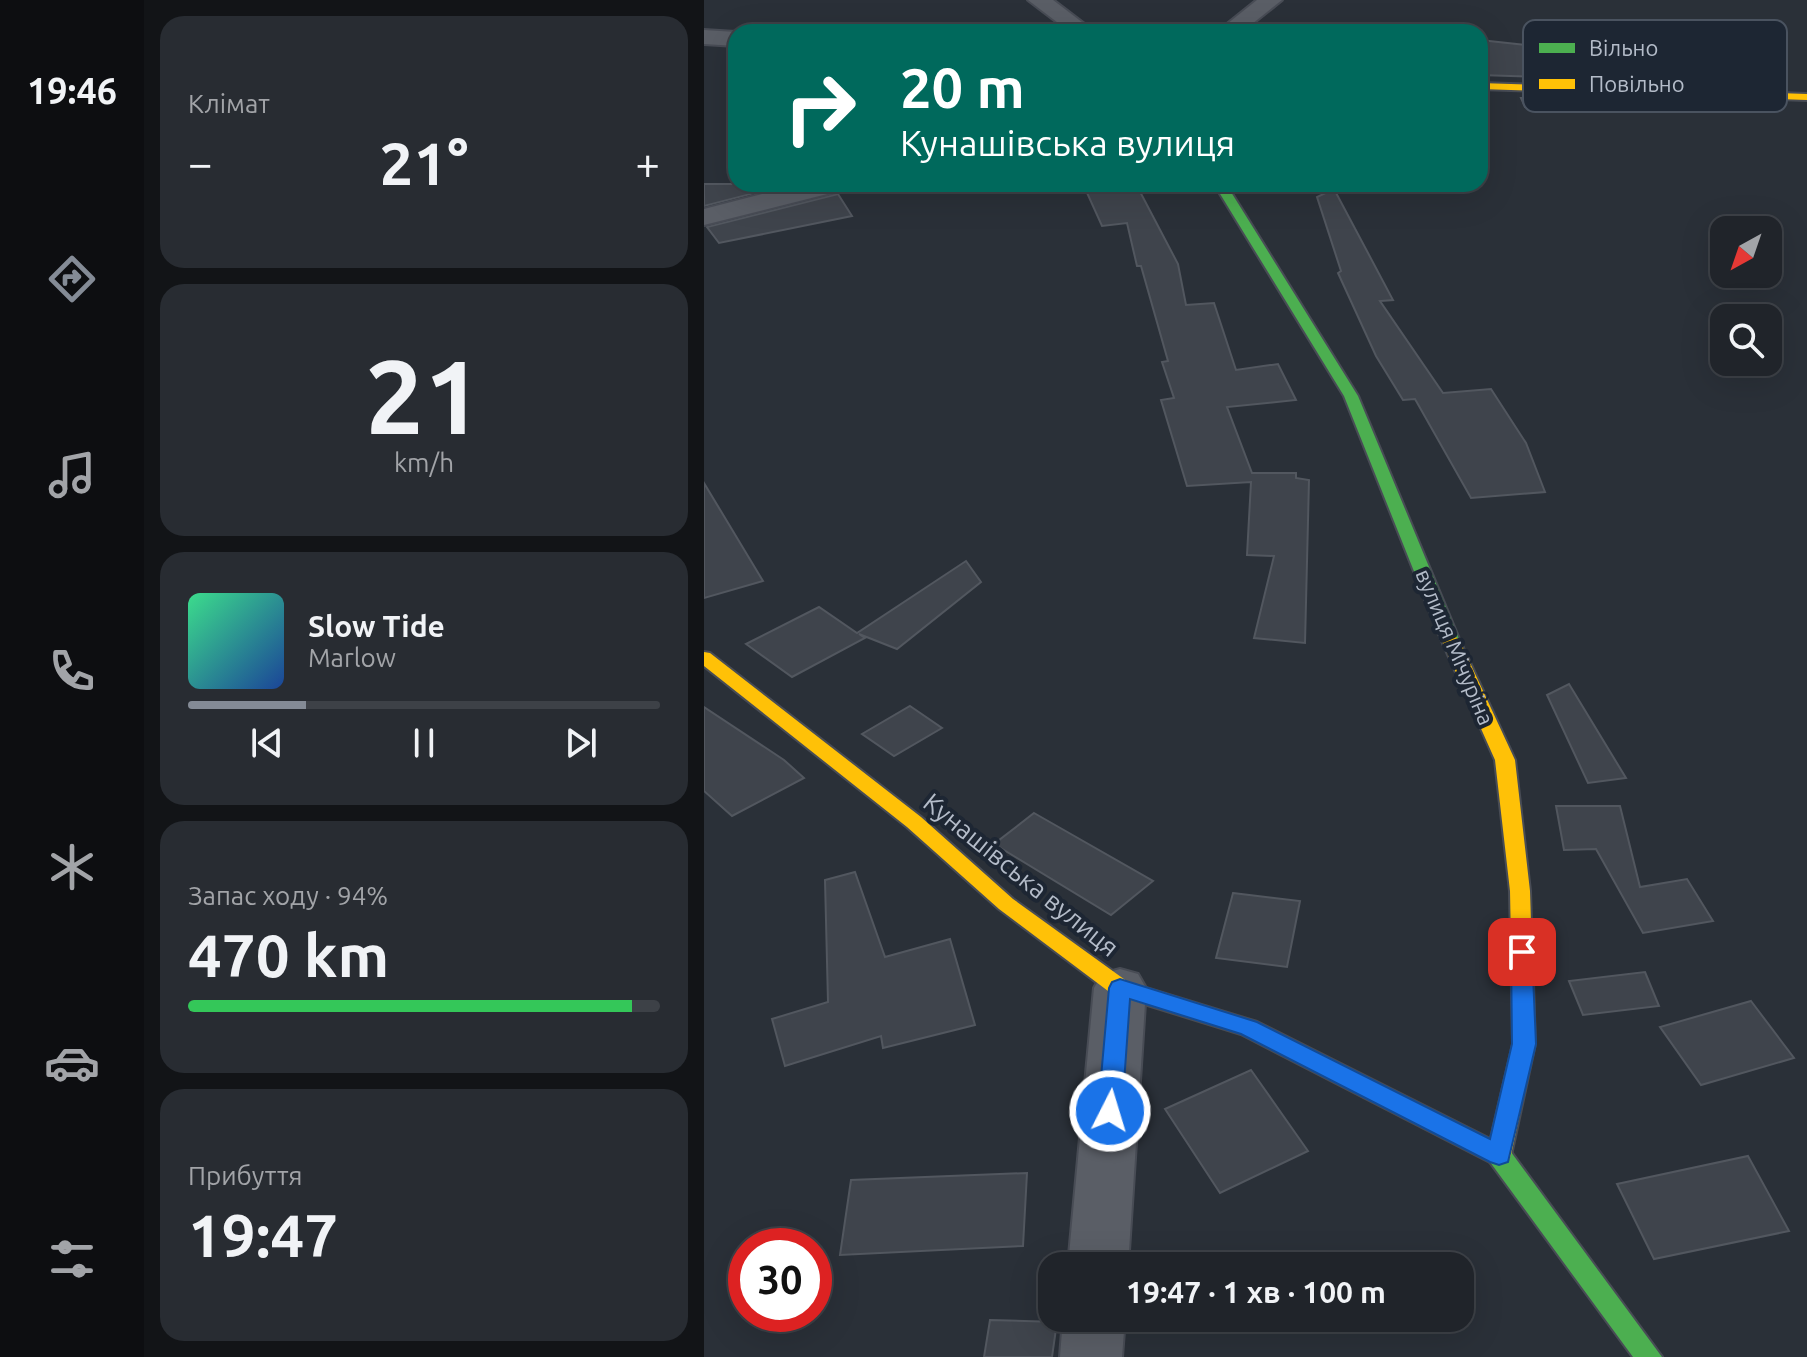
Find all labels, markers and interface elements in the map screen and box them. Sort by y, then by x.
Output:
legend [1523,20,1787,112]
text: Вільно [1589,35,1658,60]
icon: right [768,56,872,160]
text: 20 m [900,56,1025,119]
text: 19:46 [27,70,117,111]
text: Повільно [1589,71,1685,96]
text: Клімат [188,89,270,118]
text: Кунашівська вулиця [900,122,1235,163]
text: 21° [380,129,468,196]
text: − [188,138,213,187]
text: + [635,138,660,187]
north arrow [1710,216,1782,288]
map controls [1710,216,1782,376]
icon: directions [44,251,100,307]
button: search [1710,304,1782,376]
text: 21 [365,337,483,454]
icon: music [44,447,100,503]
text: km/h [394,448,454,477]
street label: вулиця Мічуріна [1411,565,1500,729]
text: Slow Tide [308,609,445,643]
icon: phone [44,643,100,699]
text: Marlow [308,643,396,672]
icon: previous [245,721,289,765]
icon: pause [402,721,446,765]
icon: next [559,721,603,765]
street label: Кунашівська вулиця [918,787,1125,962]
icon: climate [44,839,100,895]
text: Запас ходу · 94% [188,881,388,910]
pin [1488,918,1556,986]
text: 470 km [188,921,389,988]
icon: arrive [1500,930,1544,974]
icon: car [44,1035,100,1091]
position arrow [1068,1069,1152,1153]
text: Прибуття [188,1161,302,1190]
text: 19:47 [188,1201,338,1268]
speed limit sign: 30 [728,1228,832,1332]
icon: filters [44,1231,100,1287]
text: 19:47 · 1 хв · 100 m [1126,1275,1386,1309]

